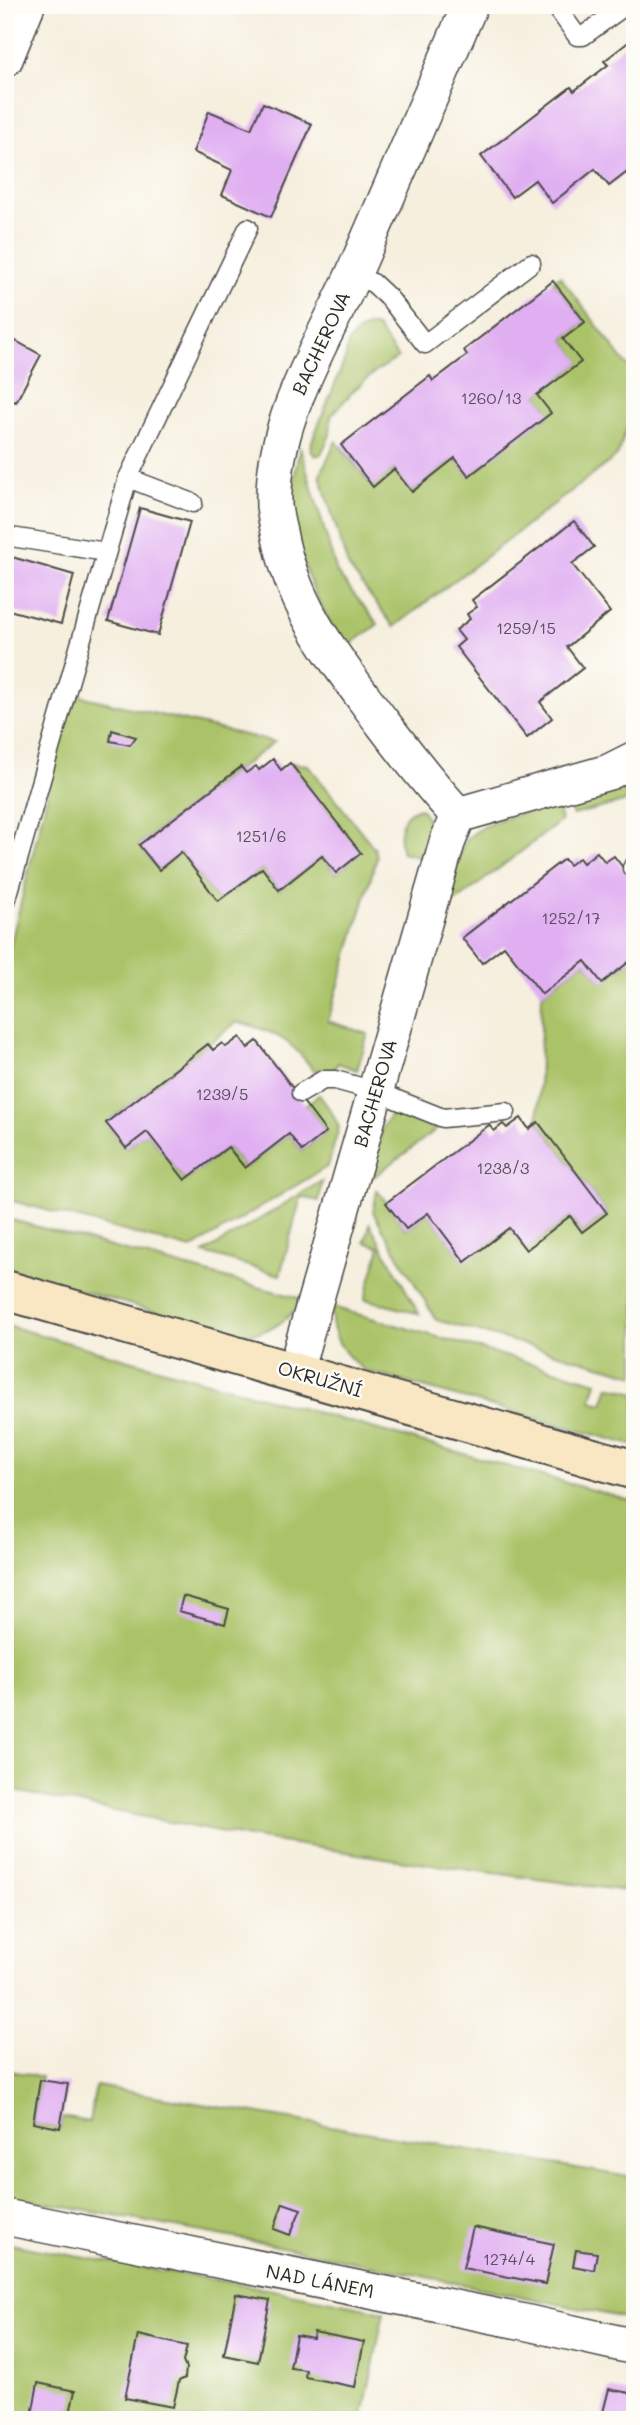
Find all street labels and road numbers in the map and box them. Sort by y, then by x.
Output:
street label: BACHEROVA [286,287,355,399]
street label: BACHEROVA [347,1036,402,1150]
street label: OKRUŽNÍ [275,1355,365,1402]
street label: NAD LÁNEM [264,2258,376,2303]

